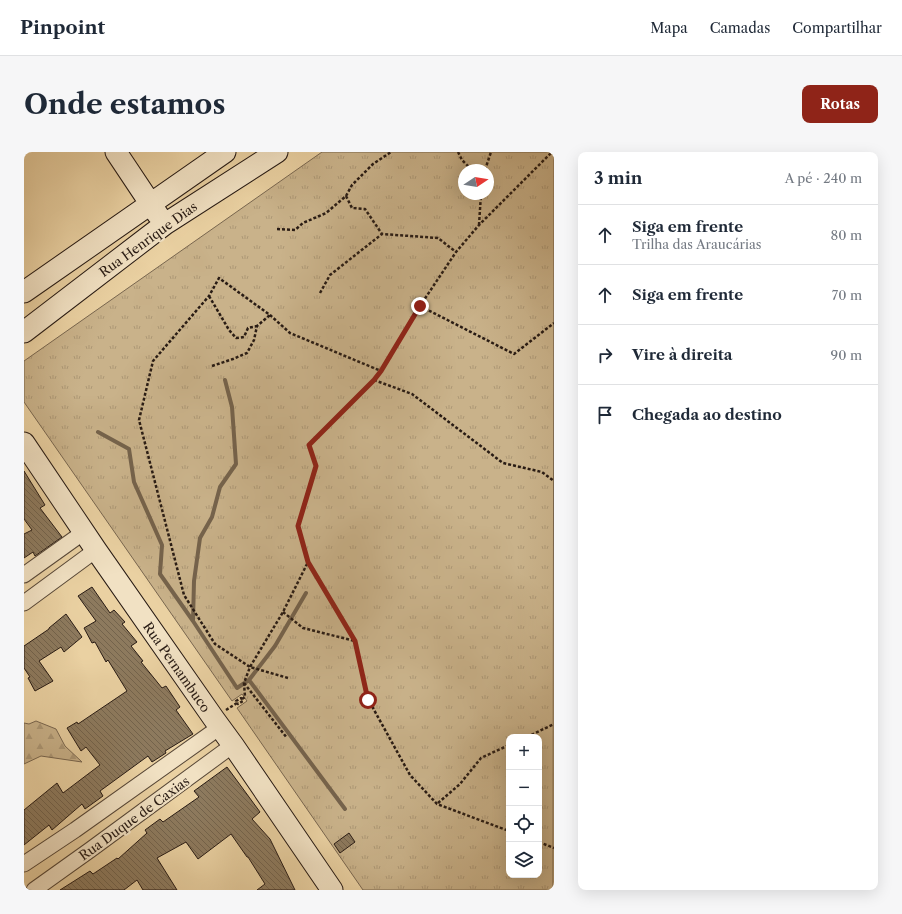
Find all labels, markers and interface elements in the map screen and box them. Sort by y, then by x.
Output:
text: Pinpoint [20,16,105,39]
text: Mapa [650,19,688,37]
text: Camadas [710,19,770,37]
text: Compartilhar [792,19,882,37]
button: Rotas [802,85,878,123]
text: Onde estamos [24,87,225,121]
north arrow [458,164,494,200]
text: 3 min [594,168,643,188]
text: A pé · 240 m [785,170,862,186]
street label: Rua Henrique Dias [96,198,200,280]
text: Siga em frente [632,217,743,236]
icon: ahead [594,224,616,246]
text: 80 m [830,227,862,243]
text: Trilha das Araucárias [632,236,761,252]
icon: ahead [594,284,616,306]
text: Siga em frente [632,285,743,304]
text: 70 m [832,287,862,303]
route end [411,297,429,315]
icon: right [594,344,616,366]
text: Vire à direita [632,345,732,364]
text: 90 m [831,347,862,363]
icon: arrive [594,404,616,426]
text: Chegada ao destino [632,405,782,424]
street label: Rua Pernambuco [140,619,214,715]
route start [359,691,377,709]
map controls [506,734,542,878]
button: + [506,734,542,770]
button: − [506,770,542,806]
street label: Rua Duque de Caxias [76,772,193,863]
button: locate [506,806,542,842]
button: layers [506,842,542,878]

